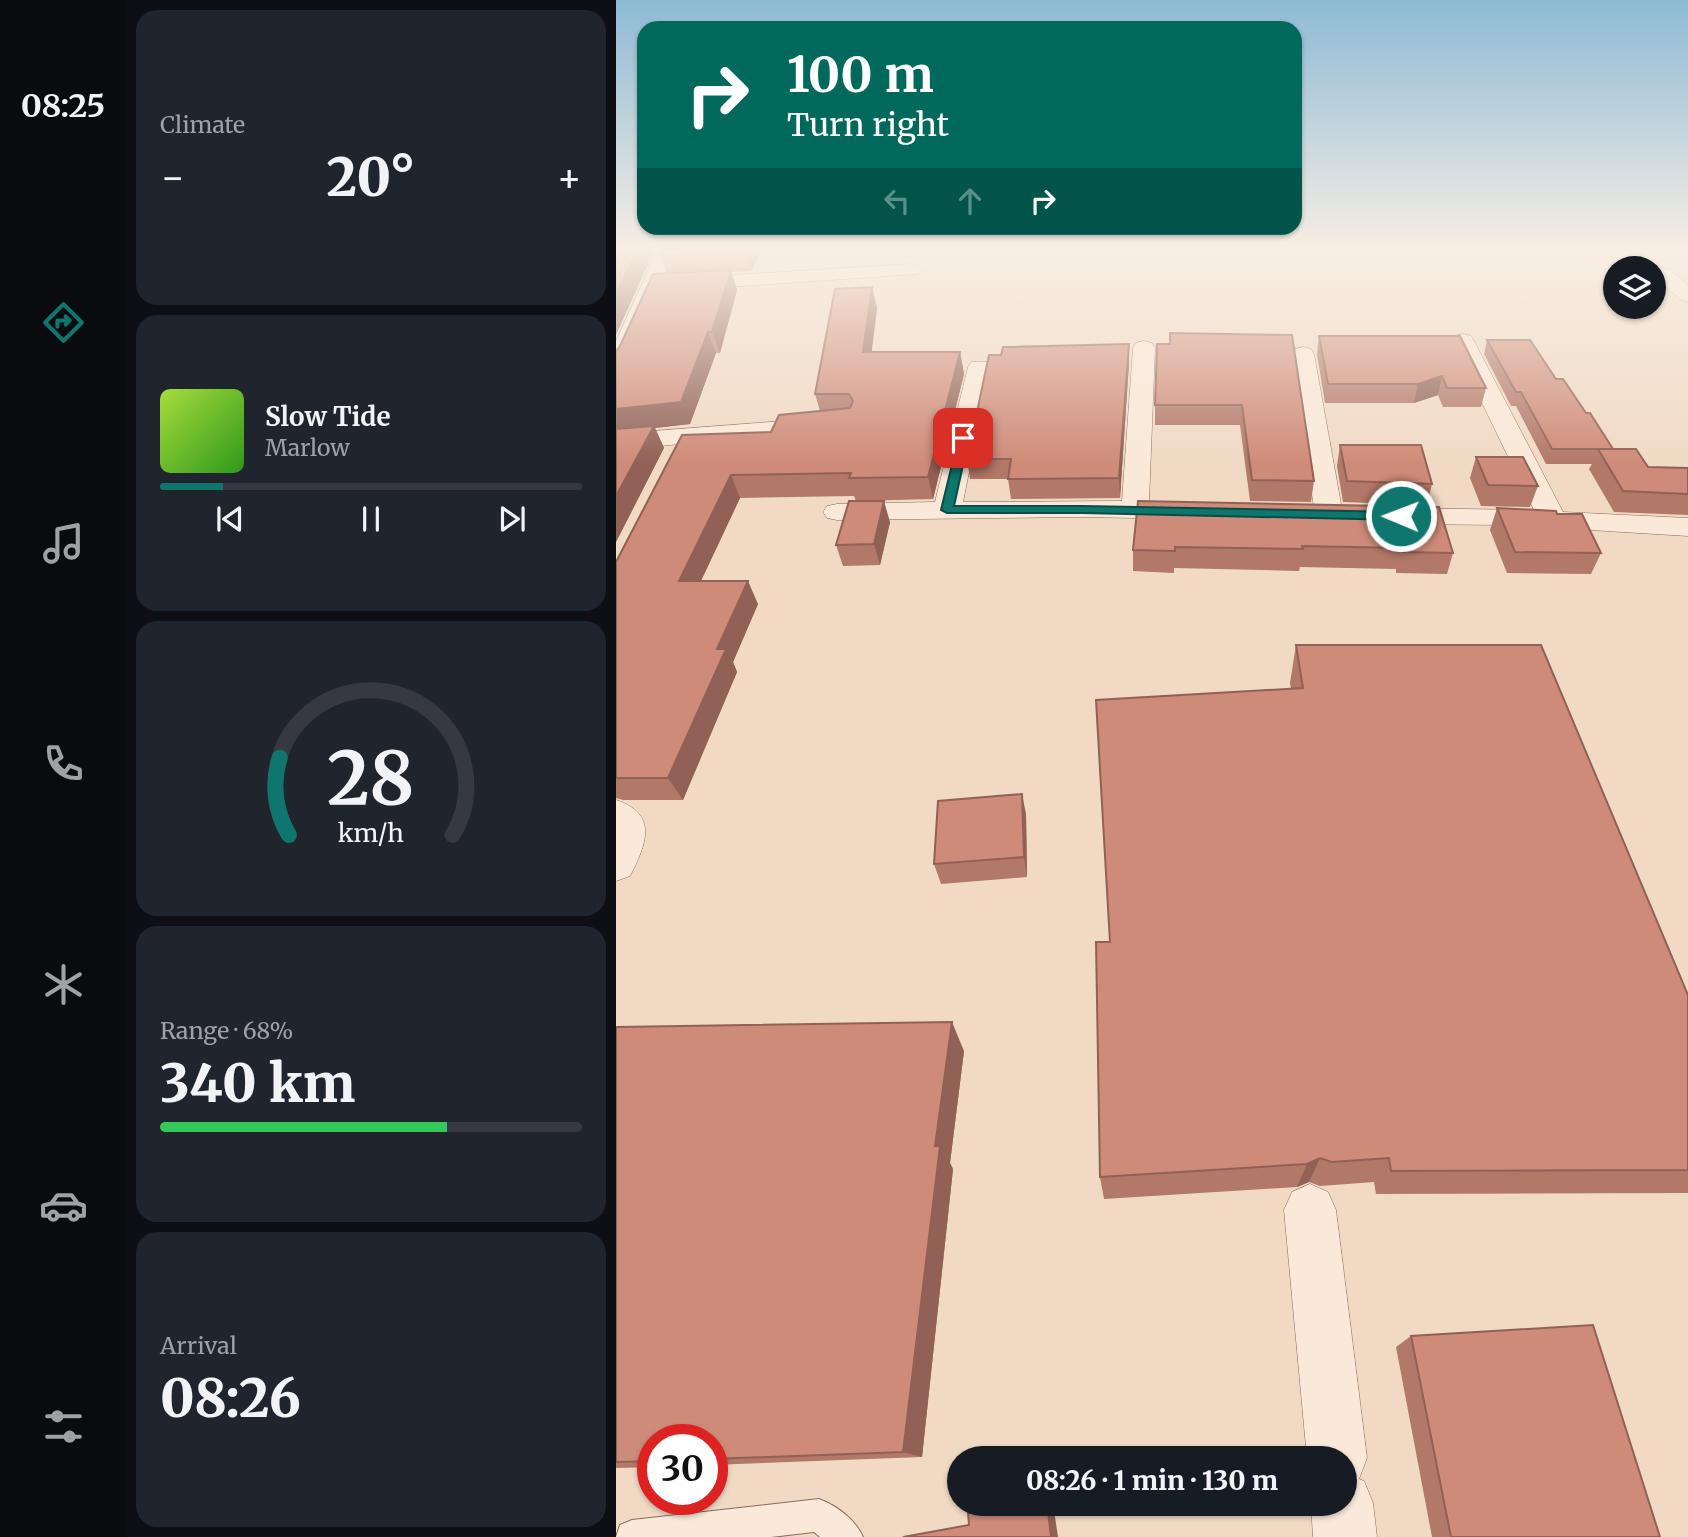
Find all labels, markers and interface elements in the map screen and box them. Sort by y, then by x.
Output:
text: 100 m [787,44,934,105]
icon: right [672,49,763,140]
text: 08:25 [21,86,105,126]
text: Turn right [787,105,949,145]
text: Climate [160,110,245,139]
text: 20° [327,145,415,210]
text: − [160,154,185,201]
text: + [557,154,582,201]
icon: left [878,182,916,220]
icon: ahead [951,182,989,220]
icon: right [1024,182,1062,220]
map controls [1603,256,1666,319]
button: layers [1603,256,1666,319]
icon: directions [39,298,88,347]
text: Slow Tide [265,400,391,433]
pin [933,408,993,468]
icon: arrive [944,419,982,457]
text: Marlow [265,433,350,462]
position arrow [1364,479,1438,553]
icon: previous [211,500,249,538]
icon: pause [352,500,390,538]
icon: next [493,500,531,538]
icon: music [39,519,88,568]
text: 28 [327,733,415,825]
icon: phone [39,739,88,788]
text: km/h [338,816,404,848]
icon: climate [39,960,88,1009]
text: Range · 68% [160,1016,293,1045]
text: 340 km [160,1051,355,1116]
icon: car [39,1181,88,1230]
text: Arrival [160,1331,237,1360]
text: 08:26 [160,1366,301,1431]
icon: filters [39,1402,88,1451]
speed limit sign: 30 [637,1424,728,1515]
text: 08:26 · 1 min · 130 m [1026,1464,1278,1497]

